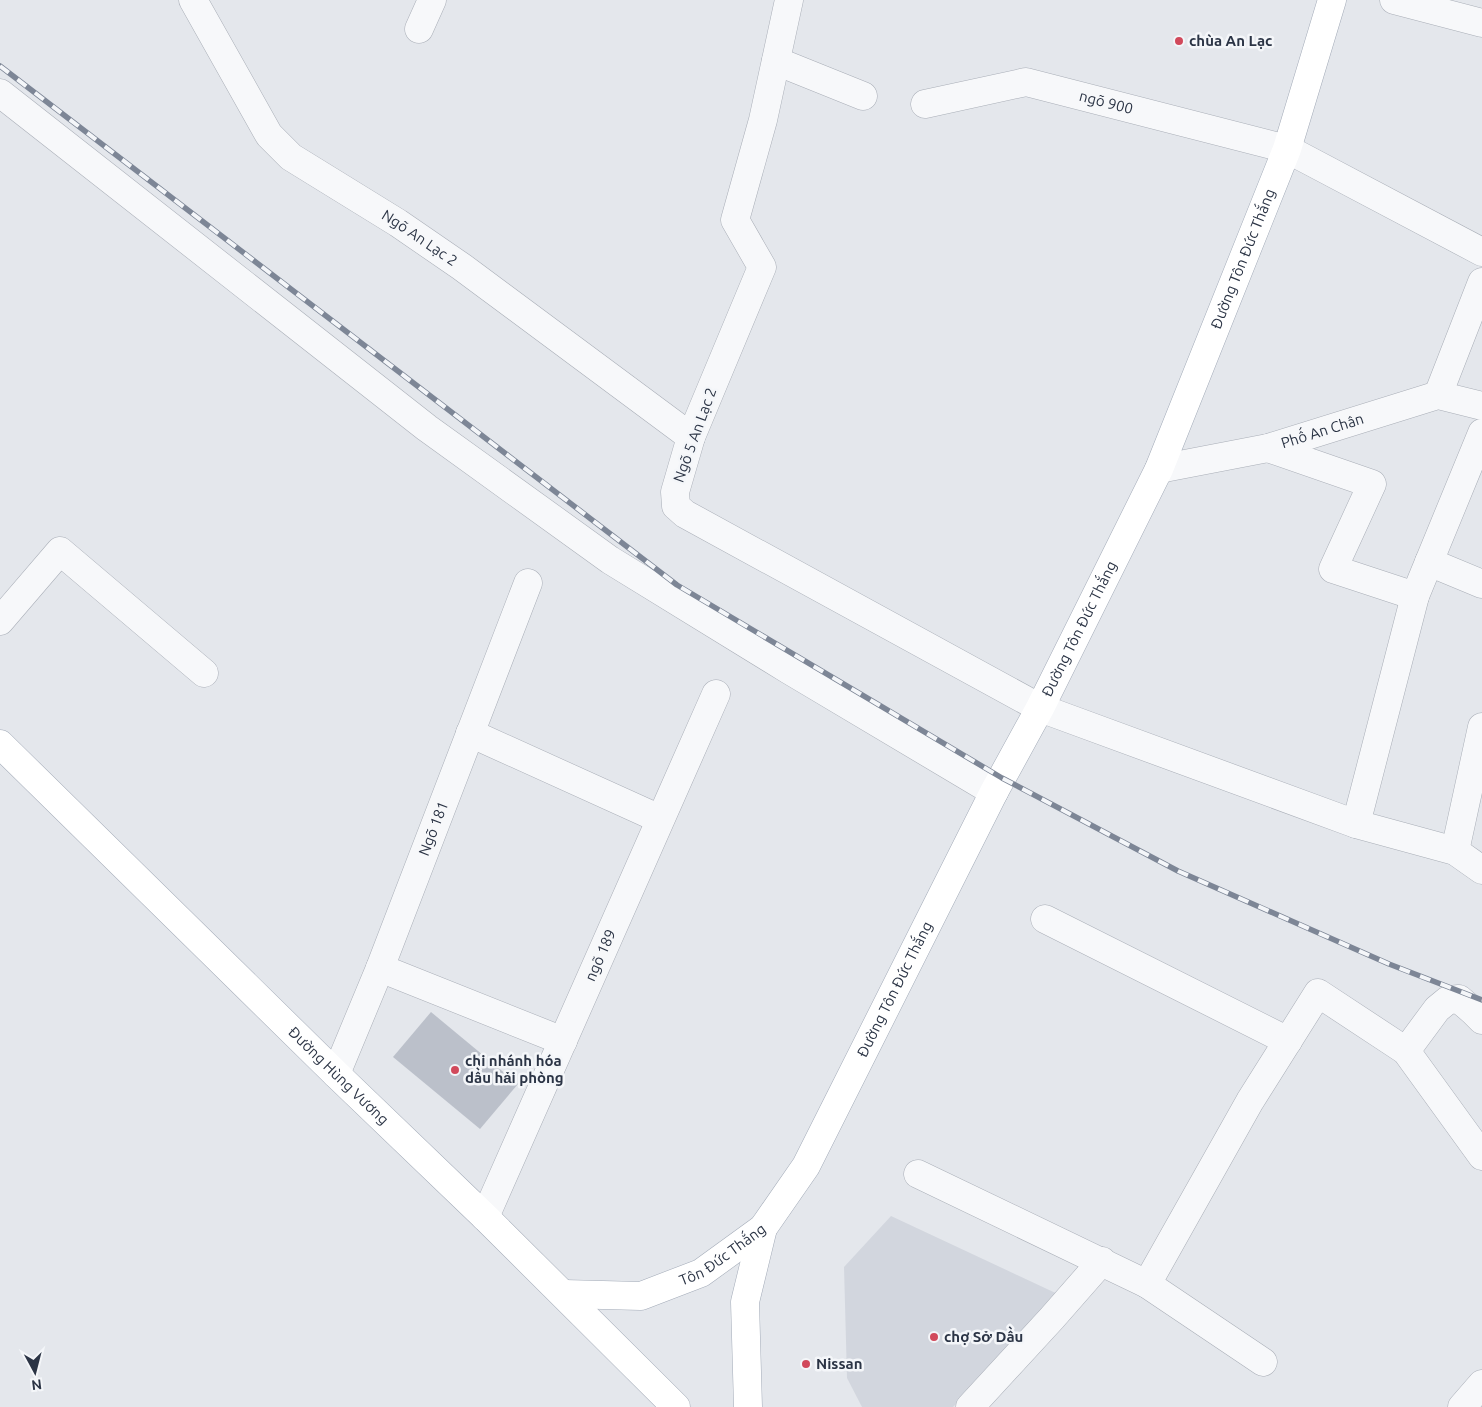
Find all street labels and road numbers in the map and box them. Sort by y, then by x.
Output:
street label: ngõ 900 [1077,87,1135,117]
street label: Đường Tôn Đức Thắng [1207,186,1278,331]
street label: Ngõ An Lạc 2 [379,206,461,269]
street label: Ngõ 5 An Lạc 2 [670,385,720,484]
street label: Phố An Chân [1279,410,1366,451]
street label: Đường Tôn Đức Thắng [1038,558,1120,699]
street label: Ngõ 181 [415,799,451,858]
street label: Đường Tôn Đức Thắng [853,919,935,1060]
street label: ngõ 189 [581,927,619,984]
street label: Đường Hùng Vương [285,1023,392,1128]
street label: Tôn Đức Thắng [677,1220,769,1289]

